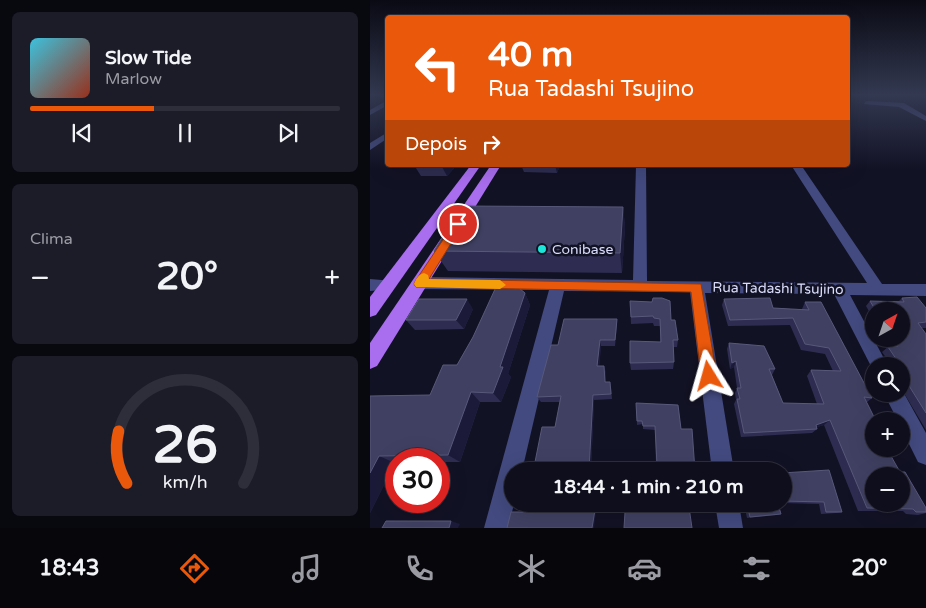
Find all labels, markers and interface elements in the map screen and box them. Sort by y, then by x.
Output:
text: 40 m [488,34,573,76]
icon: left [405,35,470,100]
text: Slow Tide [105,47,192,69]
text: Marlow [105,69,162,89]
text: Rua Tadashi Tsujino [488,76,694,102]
icon: previous [68,119,96,147]
icon: pause [171,119,199,147]
icon: next [274,119,302,147]
icon: right [477,130,505,158]
text: Depois [405,133,467,155]
pin [437,203,479,245]
icon: arrive [444,210,472,238]
text: Clima [30,229,73,249]
place label: Conibase [552,241,613,258]
marker: Conibase [536,243,548,255]
text: 20° [156,254,218,300]
text: − [30,261,50,295]
text: + [324,261,340,295]
street label: Rua Tadashi Tsujino [712,279,844,298]
north arrow [865,302,910,348]
map controls [865,302,910,512]
position arrow [682,349,734,401]
button: search [865,357,910,402]
button: + [865,412,910,457]
text: 26 [152,414,218,477]
speed limit sign: 30 [385,448,450,513]
button: − [865,467,910,512]
text: km/h [163,472,207,493]
text: 18:44 · 1 min · 210 m [552,476,744,498]
icon: directions [177,551,212,586]
icon: music [289,551,324,586]
icon: phone [402,551,437,586]
icon: climate [514,551,549,586]
icon: car [627,551,662,586]
icon: filters [739,551,774,586]
text: 18:43 [39,555,100,581]
text: 20° [851,555,887,581]

